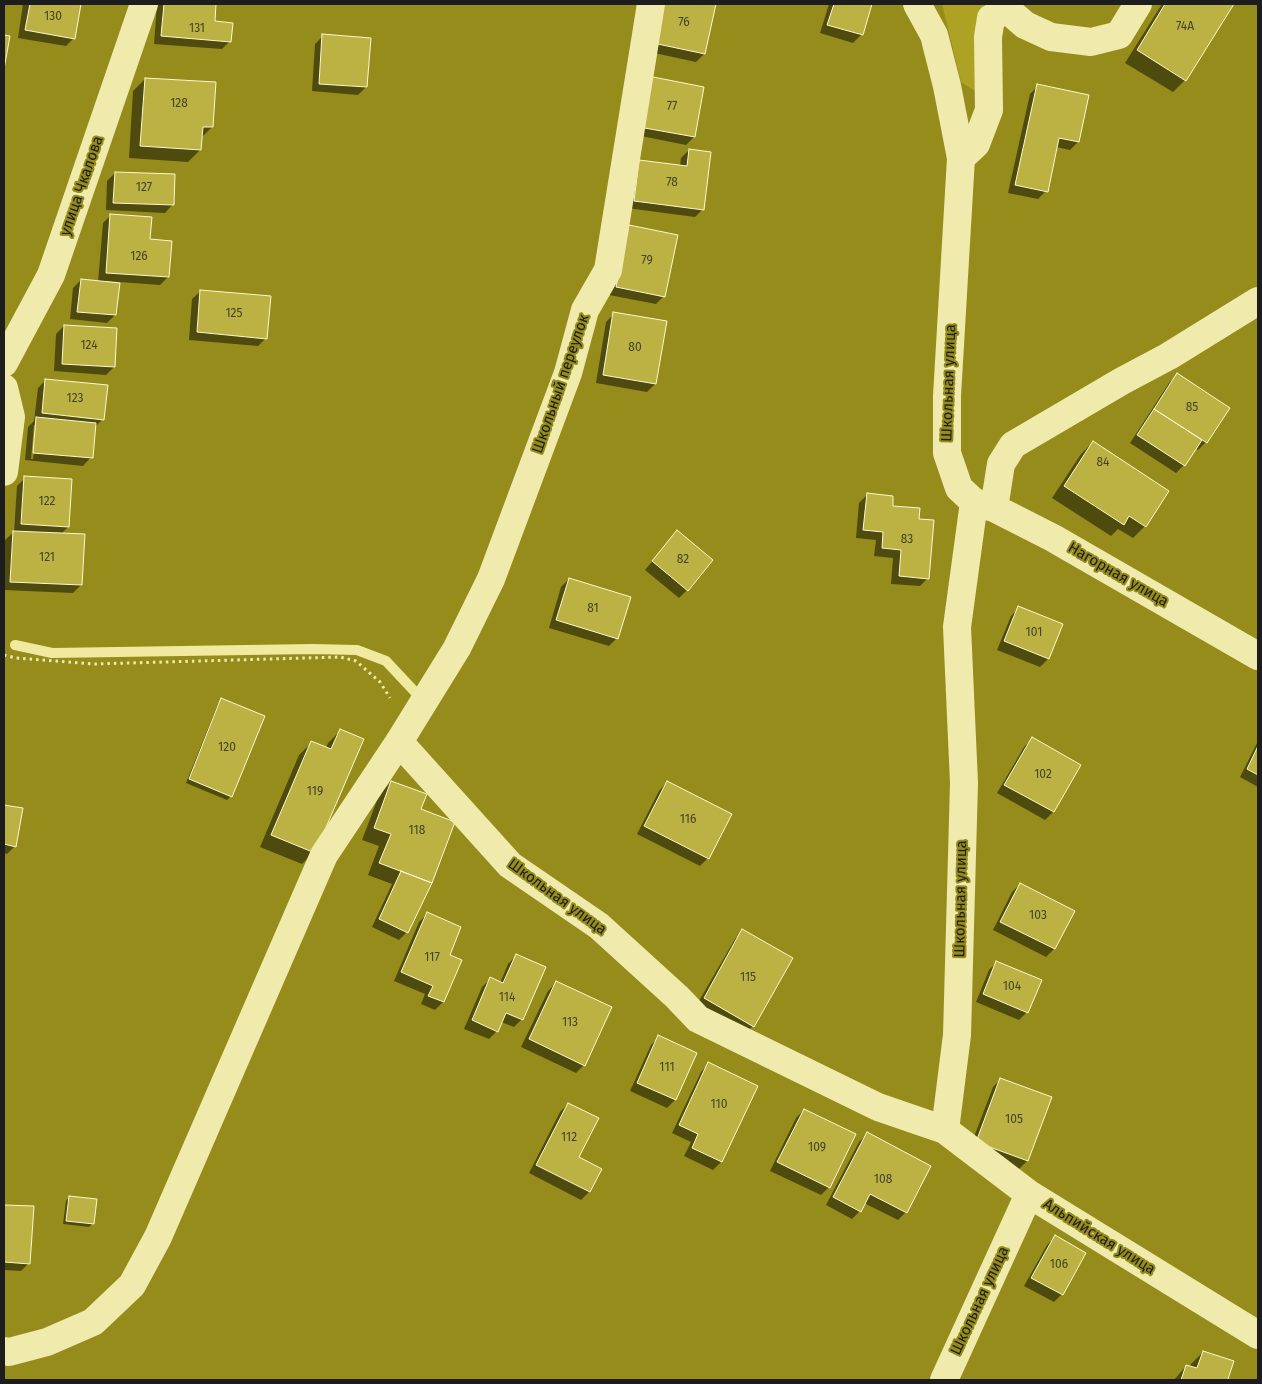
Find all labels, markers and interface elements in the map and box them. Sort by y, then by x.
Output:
house number: 130 [44,10,62,24]
house number: 76 [678,16,690,30]
house number: 74А [1176,20,1194,34]
house number: 131 [189,22,205,36]
house number: 128 [170,97,188,111]
house number: 77 [667,100,677,114]
street label: улица Чкалова [56,134,108,238]
house number: 78 [666,176,678,190]
house number: 127 [136,181,152,195]
house number: 126 [130,250,148,264]
house number: 79 [641,254,653,268]
house number: 125 [225,307,243,321]
street label: Школьный переулок [529,312,593,456]
street label: Школьная улица [938,324,960,442]
house number: 124 [80,339,98,353]
house number: 80 [628,341,642,355]
house number: 123 [66,392,84,406]
house number: 85 [1186,401,1198,415]
house number: 84 [1097,456,1109,470]
house number: 122 [38,495,56,509]
house number: 83 [901,533,913,547]
street label: Нагорная улица [1064,539,1172,611]
house number: 121 [39,551,55,565]
house number: 82 [677,553,689,567]
house number: 81 [587,602,599,616]
house number: 101 [1026,626,1042,640]
house number: 120 [218,741,236,755]
house number: 102 [1034,768,1052,782]
house number: 119 [307,785,323,799]
house number: 116 [680,813,696,827]
house number: 118 [409,824,425,838]
street label: Школьная улица [951,840,971,958]
street label: Школьная улица [504,855,610,939]
house number: 103 [1029,909,1047,923]
house number: 117 [424,951,440,965]
house number: 115 [740,971,756,985]
house number: 104 [1003,980,1021,994]
house number: 114 [499,991,515,1005]
house number: 113 [562,1016,578,1030]
house number: 111 [659,1061,675,1075]
house number: 110 [711,1098,727,1112]
house number: 105 [1005,1113,1023,1127]
house number: 112 [561,1131,577,1145]
house number: 109 [808,1141,826,1155]
house number: 108 [874,1173,892,1187]
street label: Альпийская улица [1040,1195,1158,1279]
street label: Школьная улица [947,1244,1013,1358]
house number: 106 [1050,1258,1068,1272]

